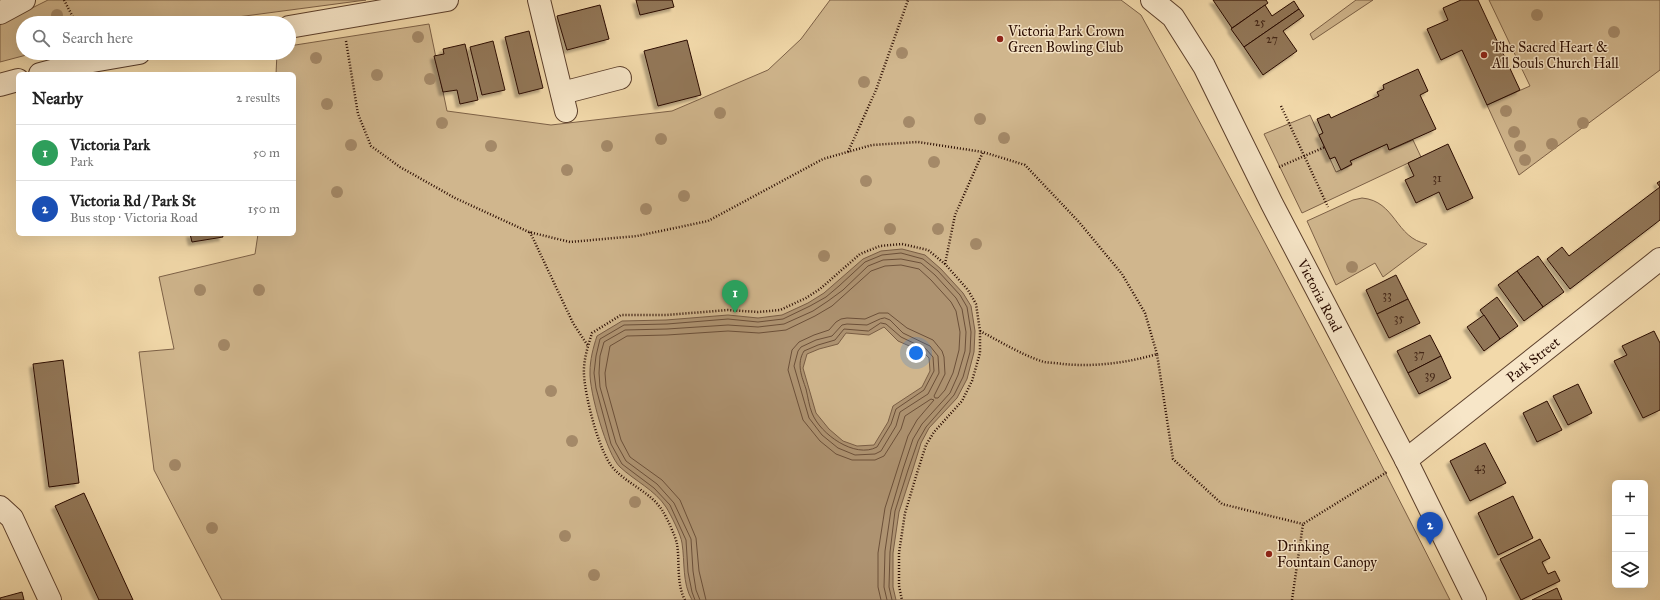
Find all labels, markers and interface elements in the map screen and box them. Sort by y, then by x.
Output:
house number: 25 [1254,15,1266,29]
search box [16,16,296,60]
place label: Victoria Park Crown Green Bowling Club [1007,23,1125,56]
icon: search [30,27,52,49]
text: Search here [62,29,133,47]
house number: 27 [1266,32,1278,46]
marker: Victoria Park Crown Green Bowling Club [995,34,1005,44]
place label: The Sacred Heart & All Souls Church Hall [1491,39,1619,72]
marker: The Sacred Heart & All Souls Church Hall [1479,50,1489,60]
text: Nearby [32,88,83,109]
text: 2 results [236,90,280,106]
text: Victoria Park [70,136,150,154]
text: 1 [42,145,48,161]
text: 50 m [253,145,280,161]
text: Park [70,154,94,170]
house number: 31 [1432,171,1442,185]
text: Victoria Rd / Park St [70,192,196,210]
text: 2 [42,201,48,217]
text: 150 m [248,201,280,217]
text: Bus stop · Victoria Road [70,210,198,226]
street label: Victoria Road [1293,256,1345,335]
pin: 1 [722,280,748,313]
house number: 33 [1382,288,1392,302]
house number: 35 [1394,311,1405,325]
street label: Park Street [1503,334,1563,386]
your location [906,343,926,363]
house number: 37 [1413,347,1425,361]
house number: 39 [1424,368,1436,382]
house number: 43 [1474,460,1486,474]
map controls [1612,480,1648,588]
button: + [1612,480,1648,516]
pin: 2 [1417,512,1443,545]
button: − [1612,516,1648,552]
place label: Drinking Fountain Canopy [1277,538,1377,571]
marker: Drinking Fountain Canopy [1264,549,1274,559]
button: layers [1612,552,1648,588]

